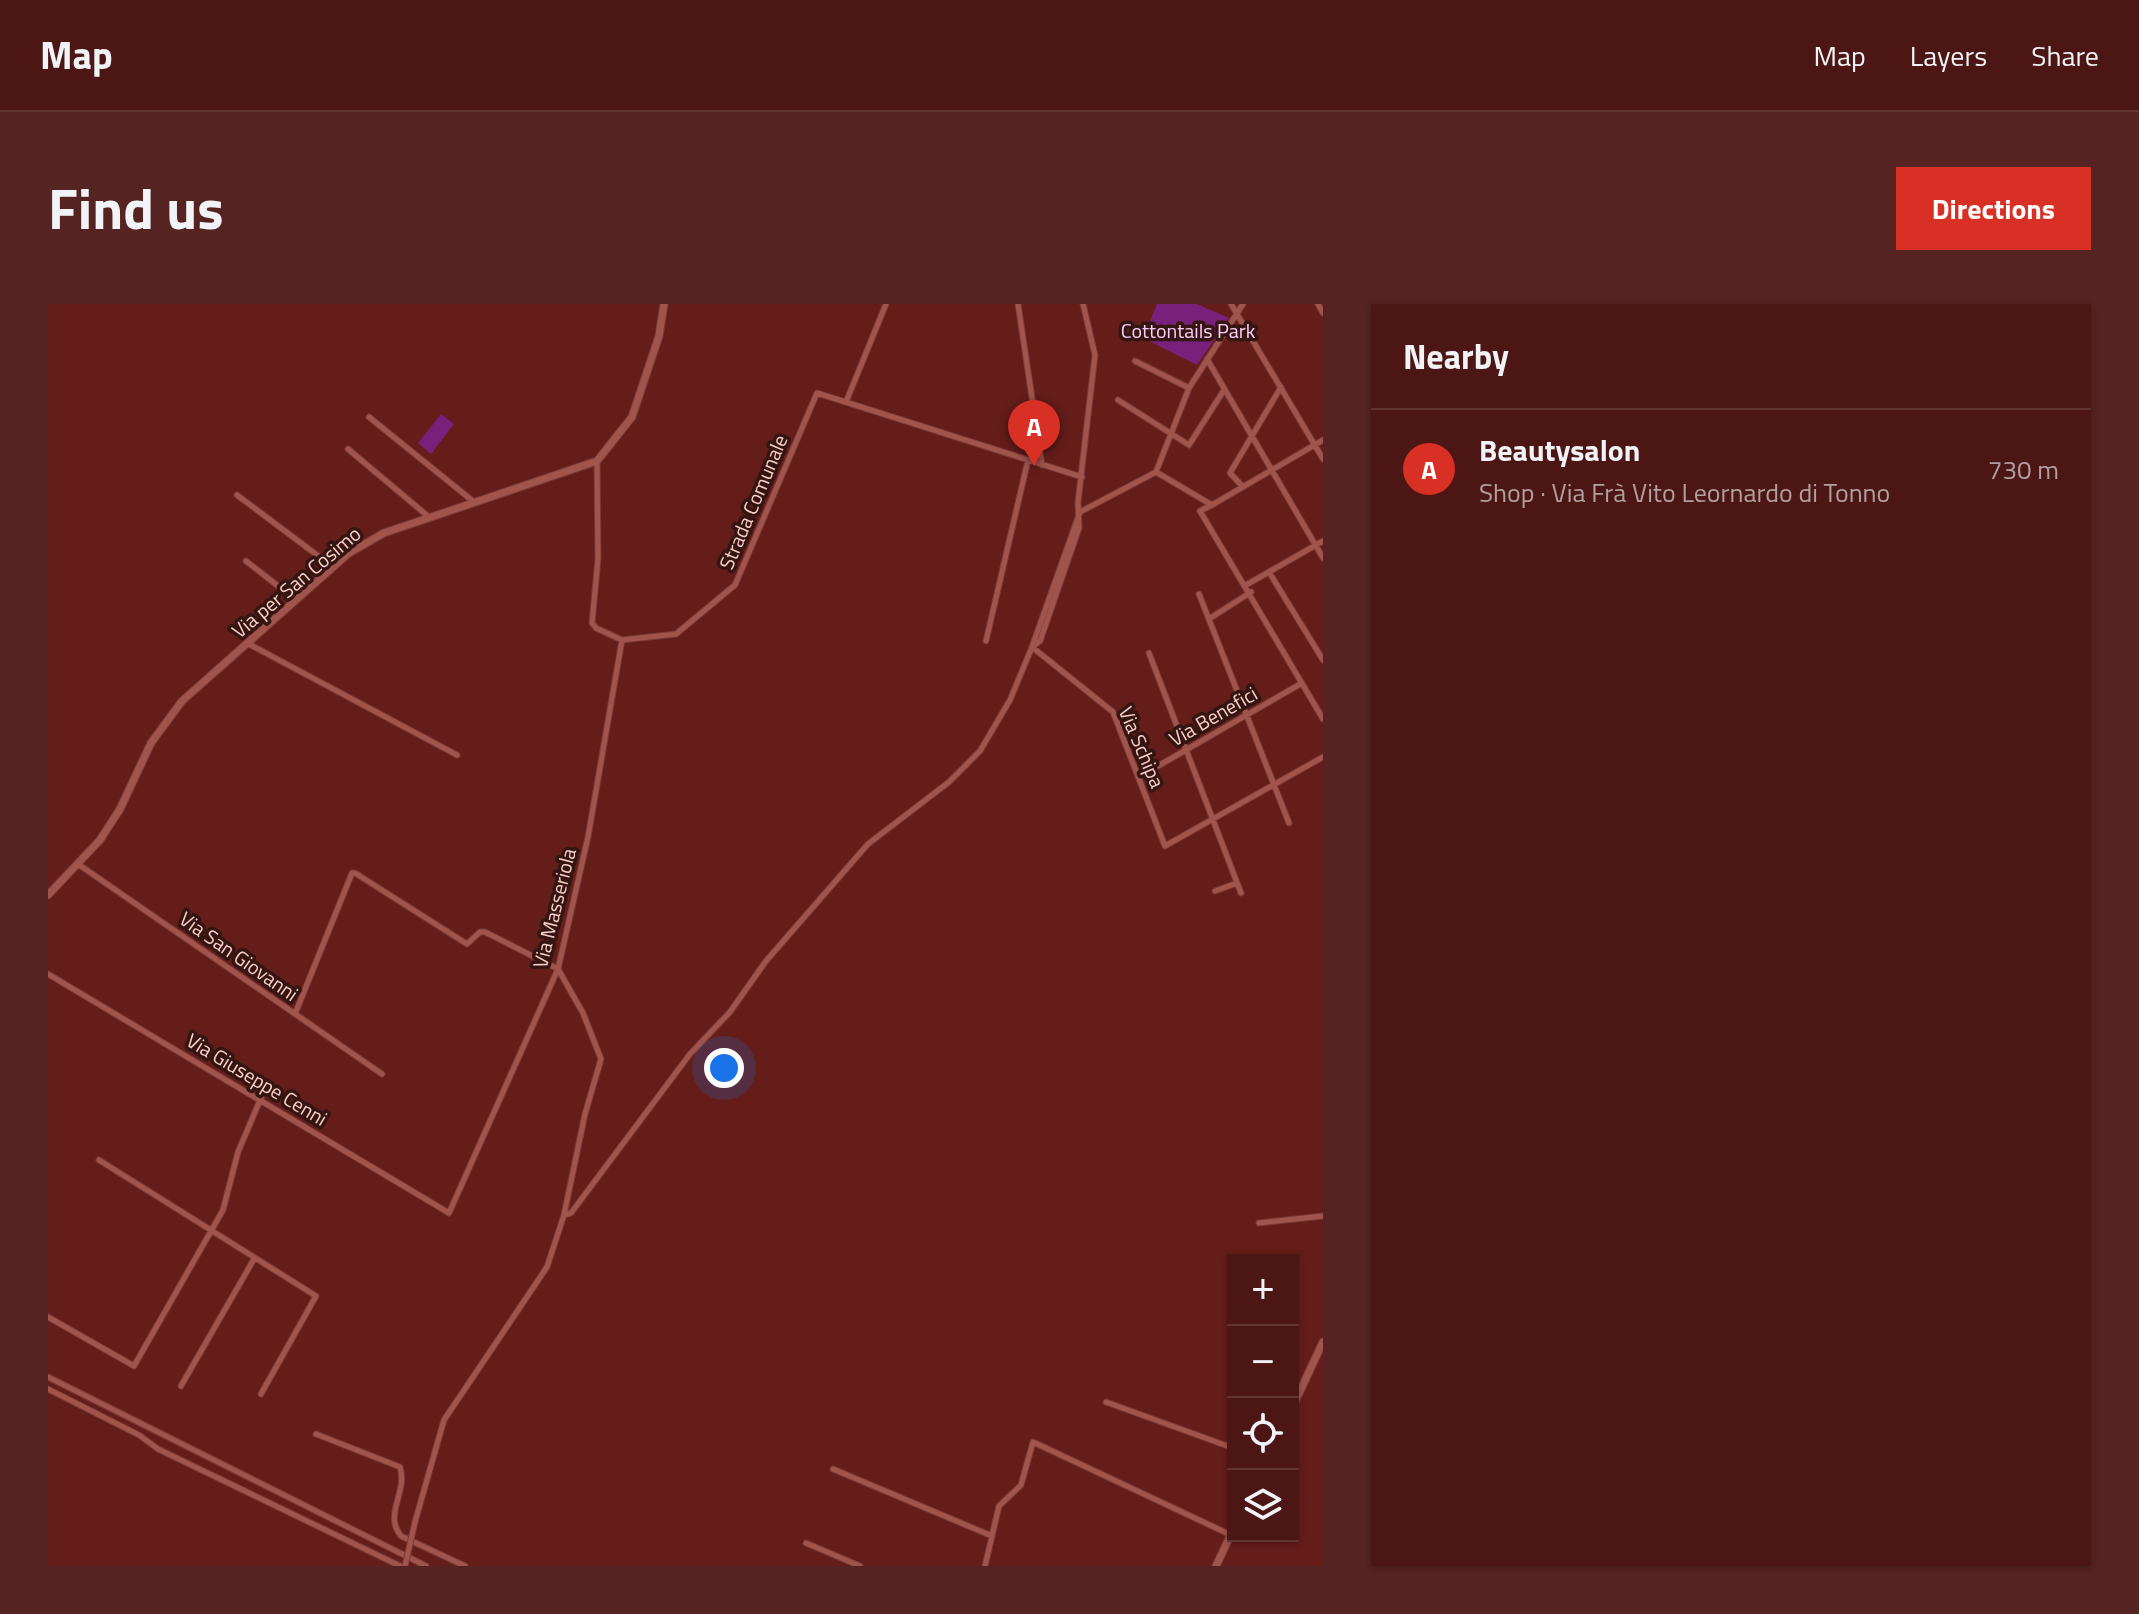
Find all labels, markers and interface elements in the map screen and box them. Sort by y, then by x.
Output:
text: Map [40,26,113,84]
text: Map [1813,34,1866,77]
text: Layers [1910,34,1987,77]
text: Share [2031,34,2099,77]
text: Find us [48,166,224,251]
button: Directions [1896,167,2091,250]
park label: Cottontails Park [1121,315,1256,346]
text: Nearby [1403,330,1509,382]
pin: A [1008,400,1060,466]
text: Beautysalon [1479,427,1640,473]
street label: Strada Comunale [711,430,795,574]
text: A [1421,450,1437,489]
text: 730 m [1988,450,2059,489]
text: Shop · Via Frà Vito Leornardo di Tonno [1479,473,1890,512]
street label: Via per San Cosimo [225,519,367,645]
street label: Via Benefici [1163,678,1263,754]
street label: Via Schipa [1111,702,1173,792]
street label: Via Masseriola [524,845,584,971]
street label: Via San Giovanni [173,903,305,1009]
street label: Via Giuseppe Cenni [181,1025,333,1133]
your location [704,1048,744,1088]
map controls [1227,1254,1299,1542]
button: + [1227,1254,1299,1326]
button: − [1227,1326,1299,1398]
button: locate [1227,1398,1299,1470]
button: layers [1227,1470,1299,1542]

